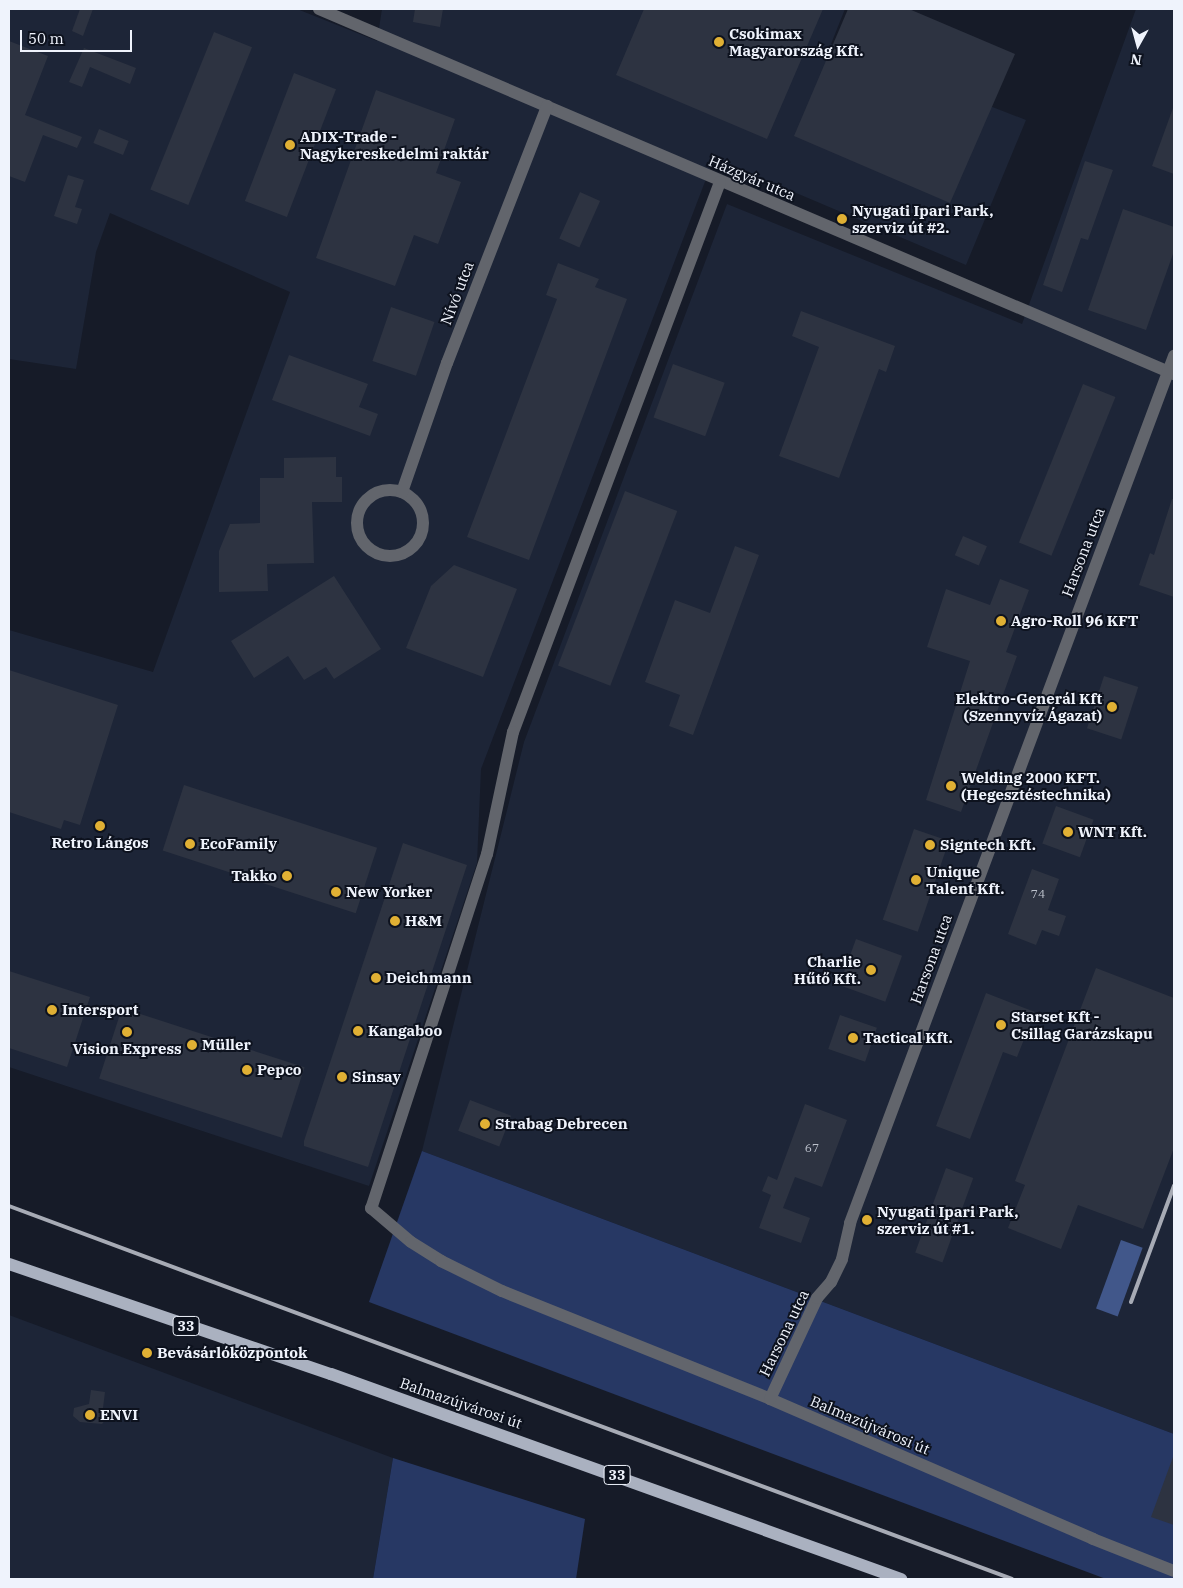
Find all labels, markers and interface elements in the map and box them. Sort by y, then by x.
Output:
scale bar [22,20,135,52]
north arrow [1113,20,1163,70]
place label: Csokimax Magyarország Kft. [729,24,863,59]
text: 50 m [28,29,64,48]
marker: Csokimax Magyarország Kft. [713,36,725,48]
text: N [1130,50,1143,69]
place label: ADIX-Trade - Nagykereskedelmi raktár [300,127,489,162]
marker: ADIX-Trade - Nagykereskedelmi raktár [284,139,296,151]
street label: Házgyár utca [706,152,798,204]
place label: Nyugati Ipari Park, szerviz út #2. [852,201,993,236]
marker: Nyugati Ipari Park, szerviz út #2. [836,213,848,225]
street label: Nívó utca [437,259,477,327]
street label: Harsona utca [1058,505,1108,599]
place label: Agro-Roll 96 KFT [1011,612,1138,630]
marker: Agro-Roll 96 KFT [995,615,1007,627]
place label: Elektro-Generál Kft (Szennyvíz Ágazat) [956,689,1102,724]
marker: Elektro-Generál Kft (Szennyvíz Ágazat) [1106,701,1118,713]
place label: Welding 2000 KFT. (Hegesztéstechnika) [961,768,1111,803]
marker: Welding 2000 KFT. (Hegesztéstechnika) [945,780,957,792]
marker: Retro Lángos [94,820,106,832]
place label: WNT Kft. [1078,823,1147,841]
marker: WNT Kft. [1062,826,1074,838]
place label: Retro Lángos [51,834,149,852]
place label: EcoFamily [200,835,277,853]
place label: Signtech Kft. [940,836,1036,854]
marker: EcoFamily [184,838,196,850]
marker: Signtech Kft. [924,839,936,851]
place label: Unique Talent Kft. [926,862,1004,897]
place label: Takko [231,867,277,885]
marker: Takko [281,870,293,882]
marker: Unique Talent Kft. [910,874,922,886]
place label: New Yorker [346,883,432,901]
marker: New Yorker [330,886,342,898]
house number: 74 [1031,887,1045,901]
place label: H&M [405,912,442,930]
street label: Harsona utca [906,912,956,1006]
marker: H&M [389,915,401,927]
place label: Charlie Hűtő Kft. [794,952,861,987]
marker: Charlie Hűtő Kft. [865,964,877,976]
place label: Deichmann [386,969,472,987]
marker: Deichmann [370,972,382,984]
place label: Intersport [62,1001,138,1019]
marker: Intersport [46,1004,58,1016]
place label: Starset Kft - Csillag Garázskapu [1011,1007,1153,1042]
marker: Starset Kft - Csillag Garázskapu [995,1019,1007,1031]
place label: Kangaboo [368,1022,442,1040]
marker: Kangaboo [352,1025,364,1037]
marker: Vision Express [121,1026,133,1038]
place label: Tactical Kft. [863,1029,953,1047]
marker: Tactical Kft. [847,1032,859,1044]
place label: Müller [202,1036,251,1054]
marker: Müller [186,1039,198,1051]
place label: Vision Express [72,1040,182,1058]
place label: Pepco [257,1061,302,1079]
marker: Pepco [241,1064,253,1076]
place label: Sinsay [352,1068,401,1086]
marker: Sinsay [336,1071,348,1083]
place label: Strabag Debrecen [495,1115,628,1133]
marker: Strabag Debrecen [479,1118,491,1130]
house number: 67 [805,1141,819,1155]
place label: Nyugati Ipari Park, szerviz út #1. [877,1202,1018,1237]
marker: Nyugati Ipari Park, szerviz út #1. [861,1214,873,1226]
street label: Harsona utca [755,1287,813,1379]
road number: 33 [172,1314,200,1338]
place label: Bevásárlóközpontok [157,1344,307,1362]
marker: Bevásárlóközpontok [141,1347,153,1359]
street label: Balmazújvárosi út [398,1374,524,1432]
street label: Balmazújvárosi út [808,1392,932,1458]
place label: ENVI [100,1406,138,1424]
marker: ENVI [84,1409,96,1421]
road number: 33 [603,1464,631,1486]

